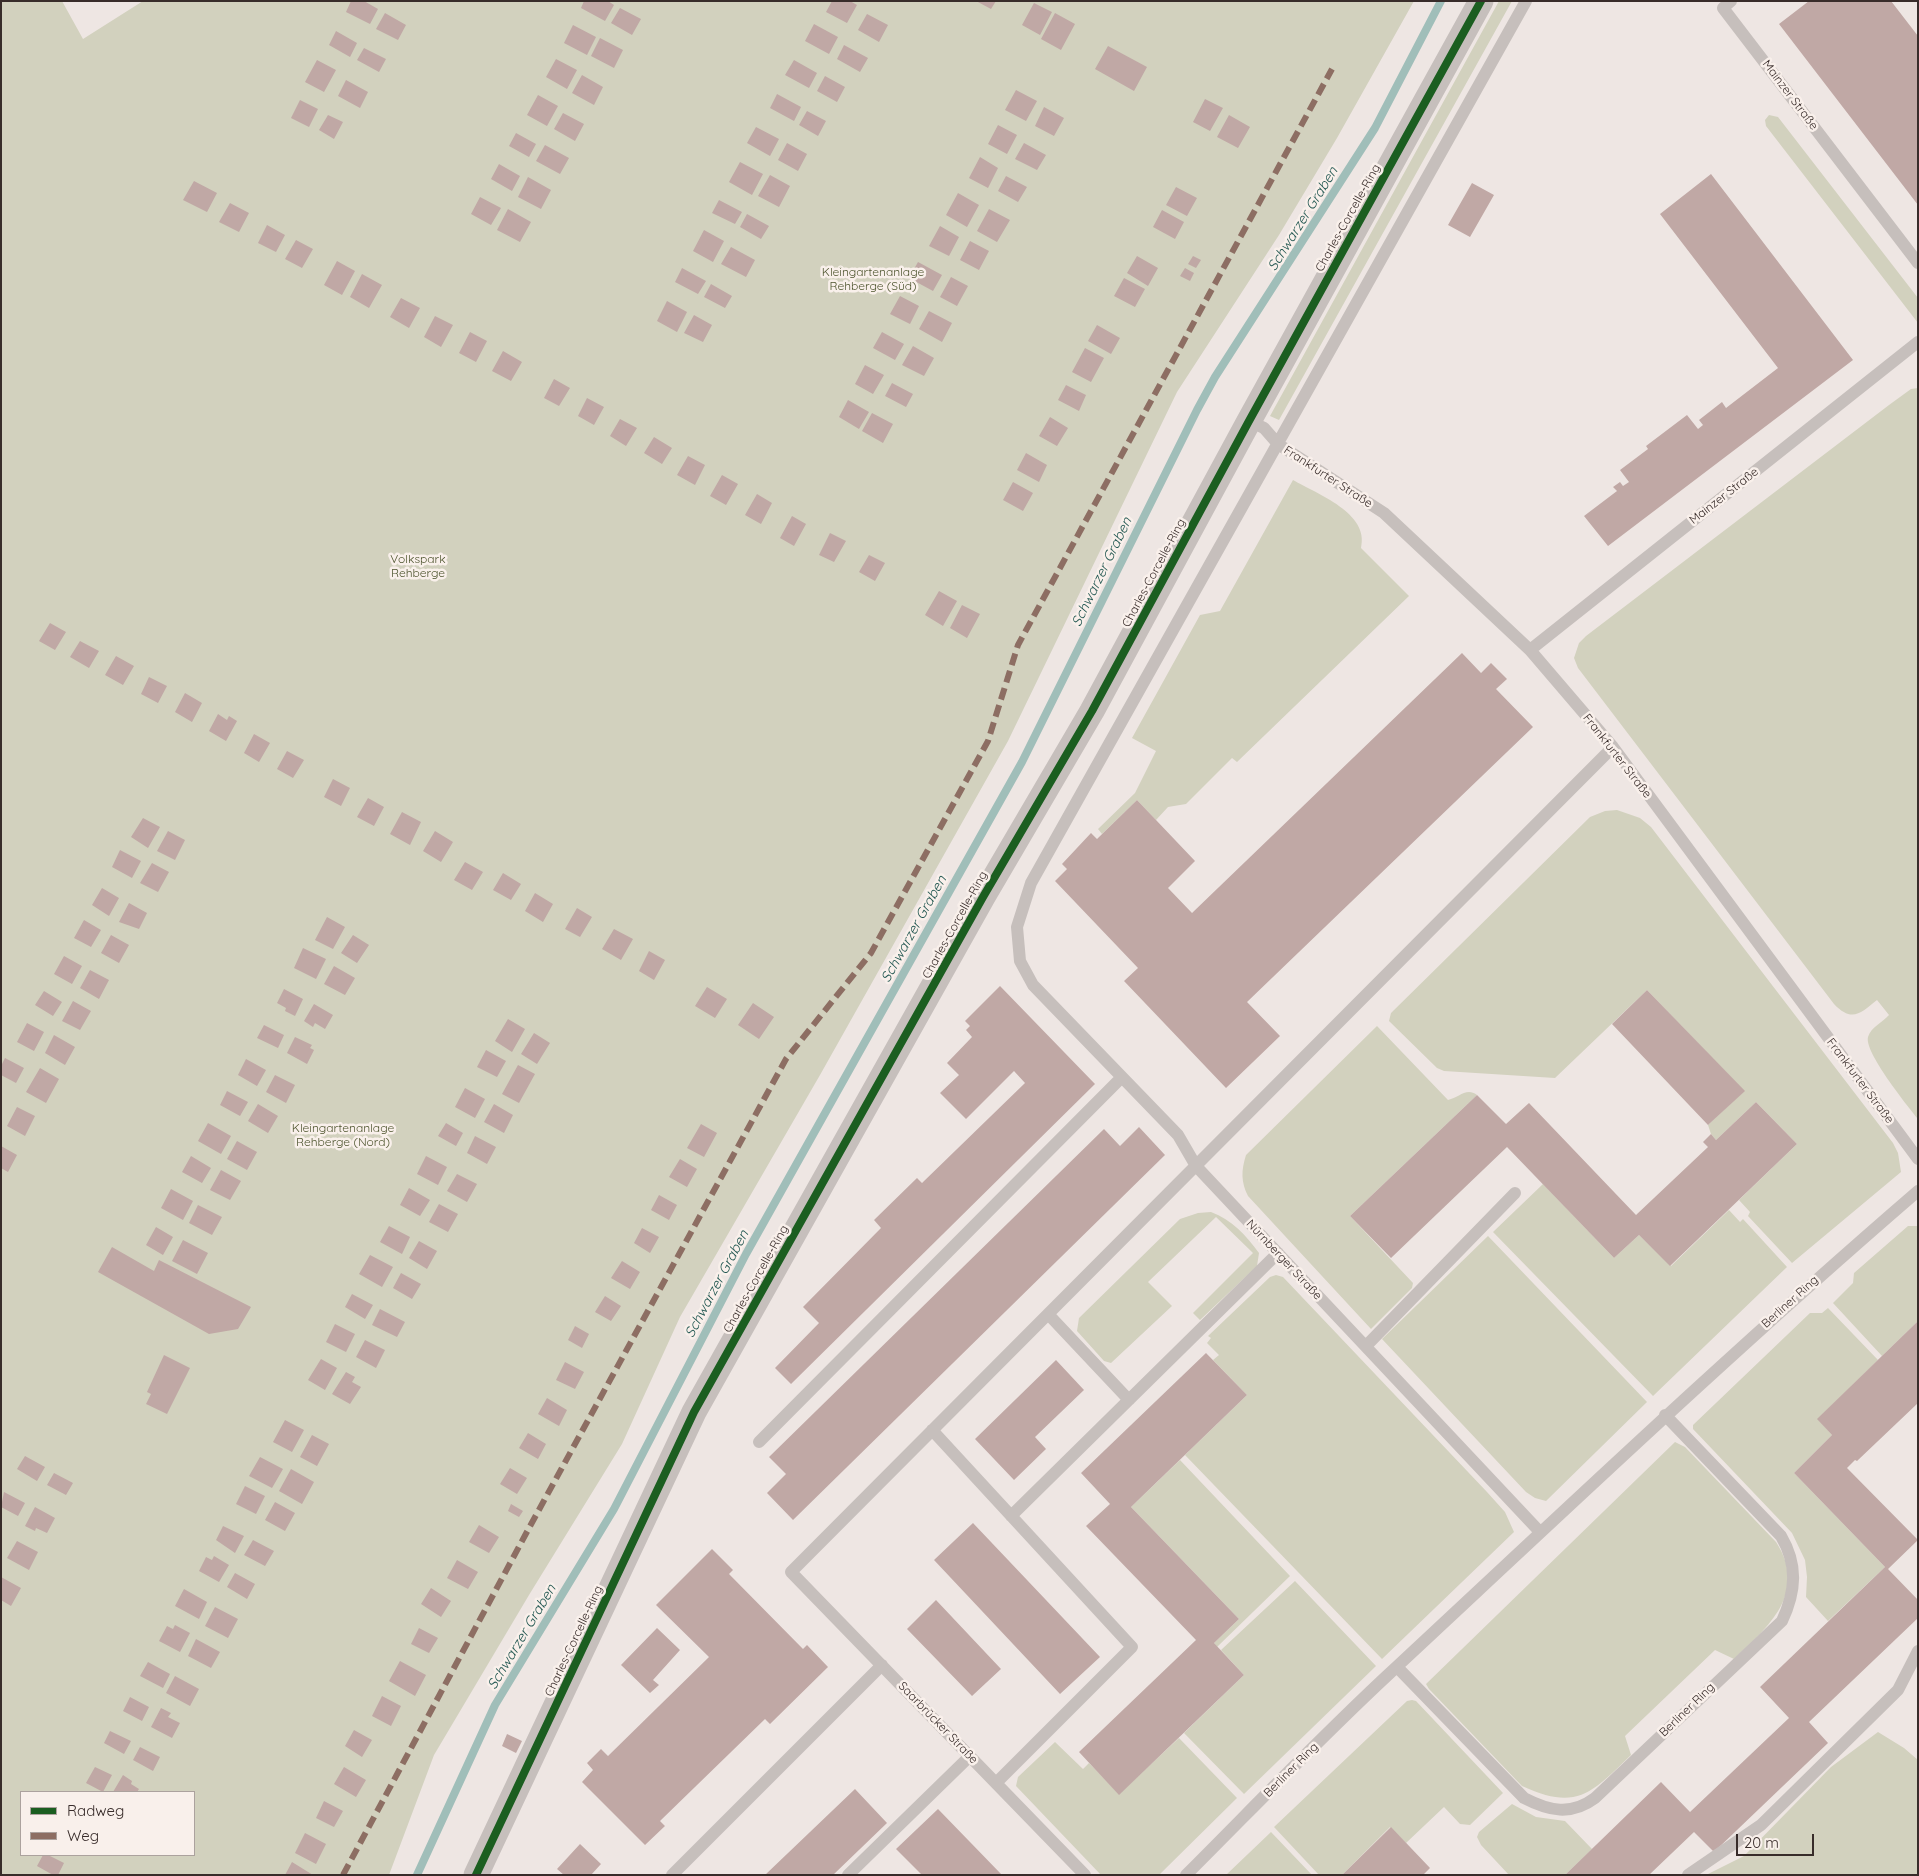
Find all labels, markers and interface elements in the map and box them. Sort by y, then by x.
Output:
street label: Mainzer Straße [1759,57,1821,133]
street label: Charles-Corcelle-Ring [1312,162,1384,274]
water label: Schwarzer Graben [1264,164,1342,274]
park label: Kleingartenanlage Rehberge (Süd) [822,265,924,293]
street label: Frankfurter Straße [1281,443,1375,511]
street label: Mainzer Straße [1687,465,1761,527]
water label: Schwarzer Graben [1068,515,1136,629]
street label: Charles-Corcelle-Ring [1119,516,1189,630]
park label: Volkspark Rehberge [390,552,446,580]
street label: Frankfurter Straße [1580,711,1654,801]
street label: Charles-Corcelle-Ring [919,869,991,981]
water label: Schwarzer Graben [878,873,950,985]
street label: Frankfurter Straße [1823,1036,1897,1126]
park label: Kleingartenanlage Rehberge (Nord) [292,1121,394,1149]
street label: Nürnberger Straße [1243,1217,1325,1303]
street label: Charles-Corcelle-Ring [720,1223,792,1335]
water label: Schwarzer Graben [682,1227,752,1341]
street label: Berliner Ring [1759,1273,1821,1331]
water label: Schwarzer Graben [484,1582,560,1692]
street label: Charles-Corcelle-Ring [542,1583,606,1699]
street label: Saarbrücker Straße [895,1679,981,1767]
street label: Berliner Ring [1656,1680,1718,1740]
street label: Berliner Ring [1261,1740,1321,1800]
legend [20,1791,195,1856]
text: Radweg [67,1801,124,1820]
scale bar [1739,1824,1816,1856]
text: Weg [67,1826,99,1845]
text: 20 m [1744,1833,1779,1852]

